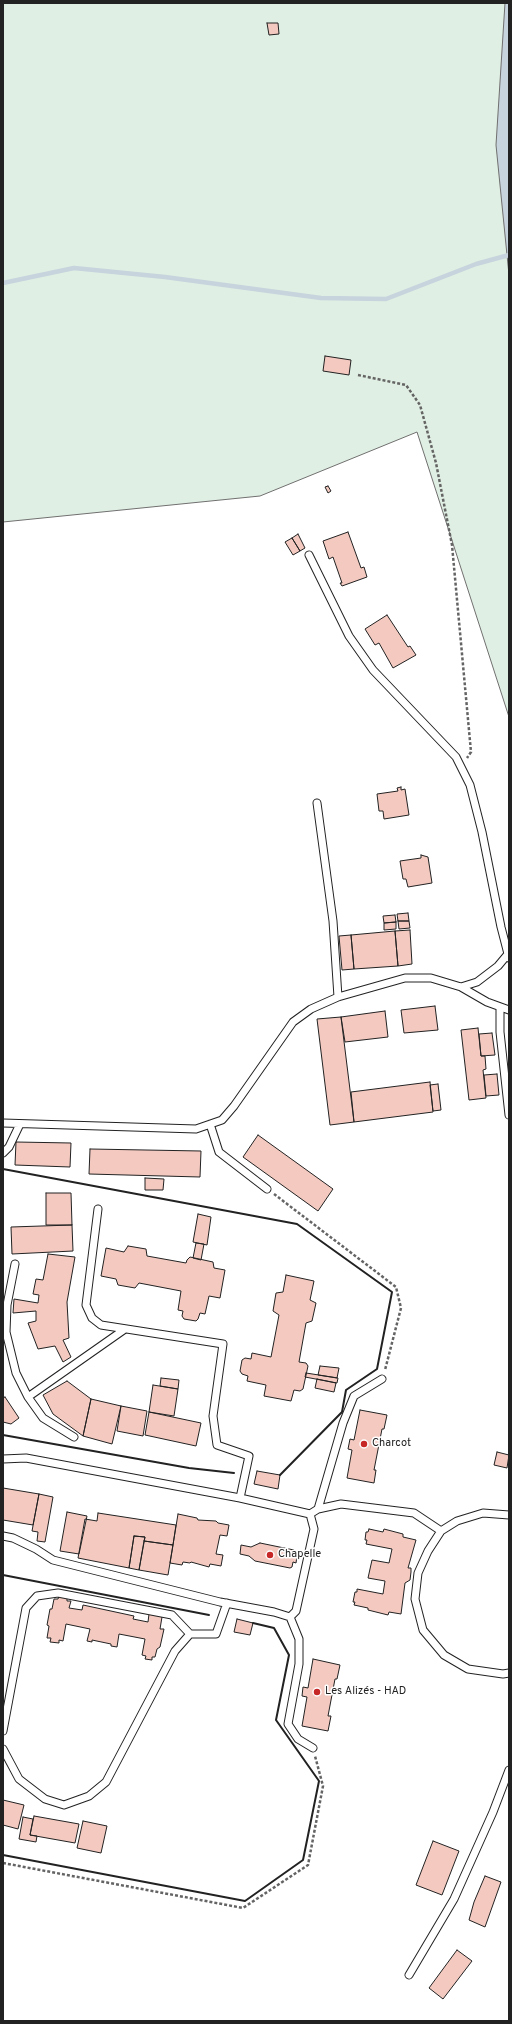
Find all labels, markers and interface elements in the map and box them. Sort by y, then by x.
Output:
place label: Charcot [372,1437,411,1451]
marker: Charcot [359,1439,369,1449]
place label: Chapelle [278,1548,321,1562]
marker: Chapelle [265,1550,275,1560]
place label: Les Alizés - HAD [325,1685,406,1699]
marker: Les Alizés - HAD [312,1687,322,1697]

